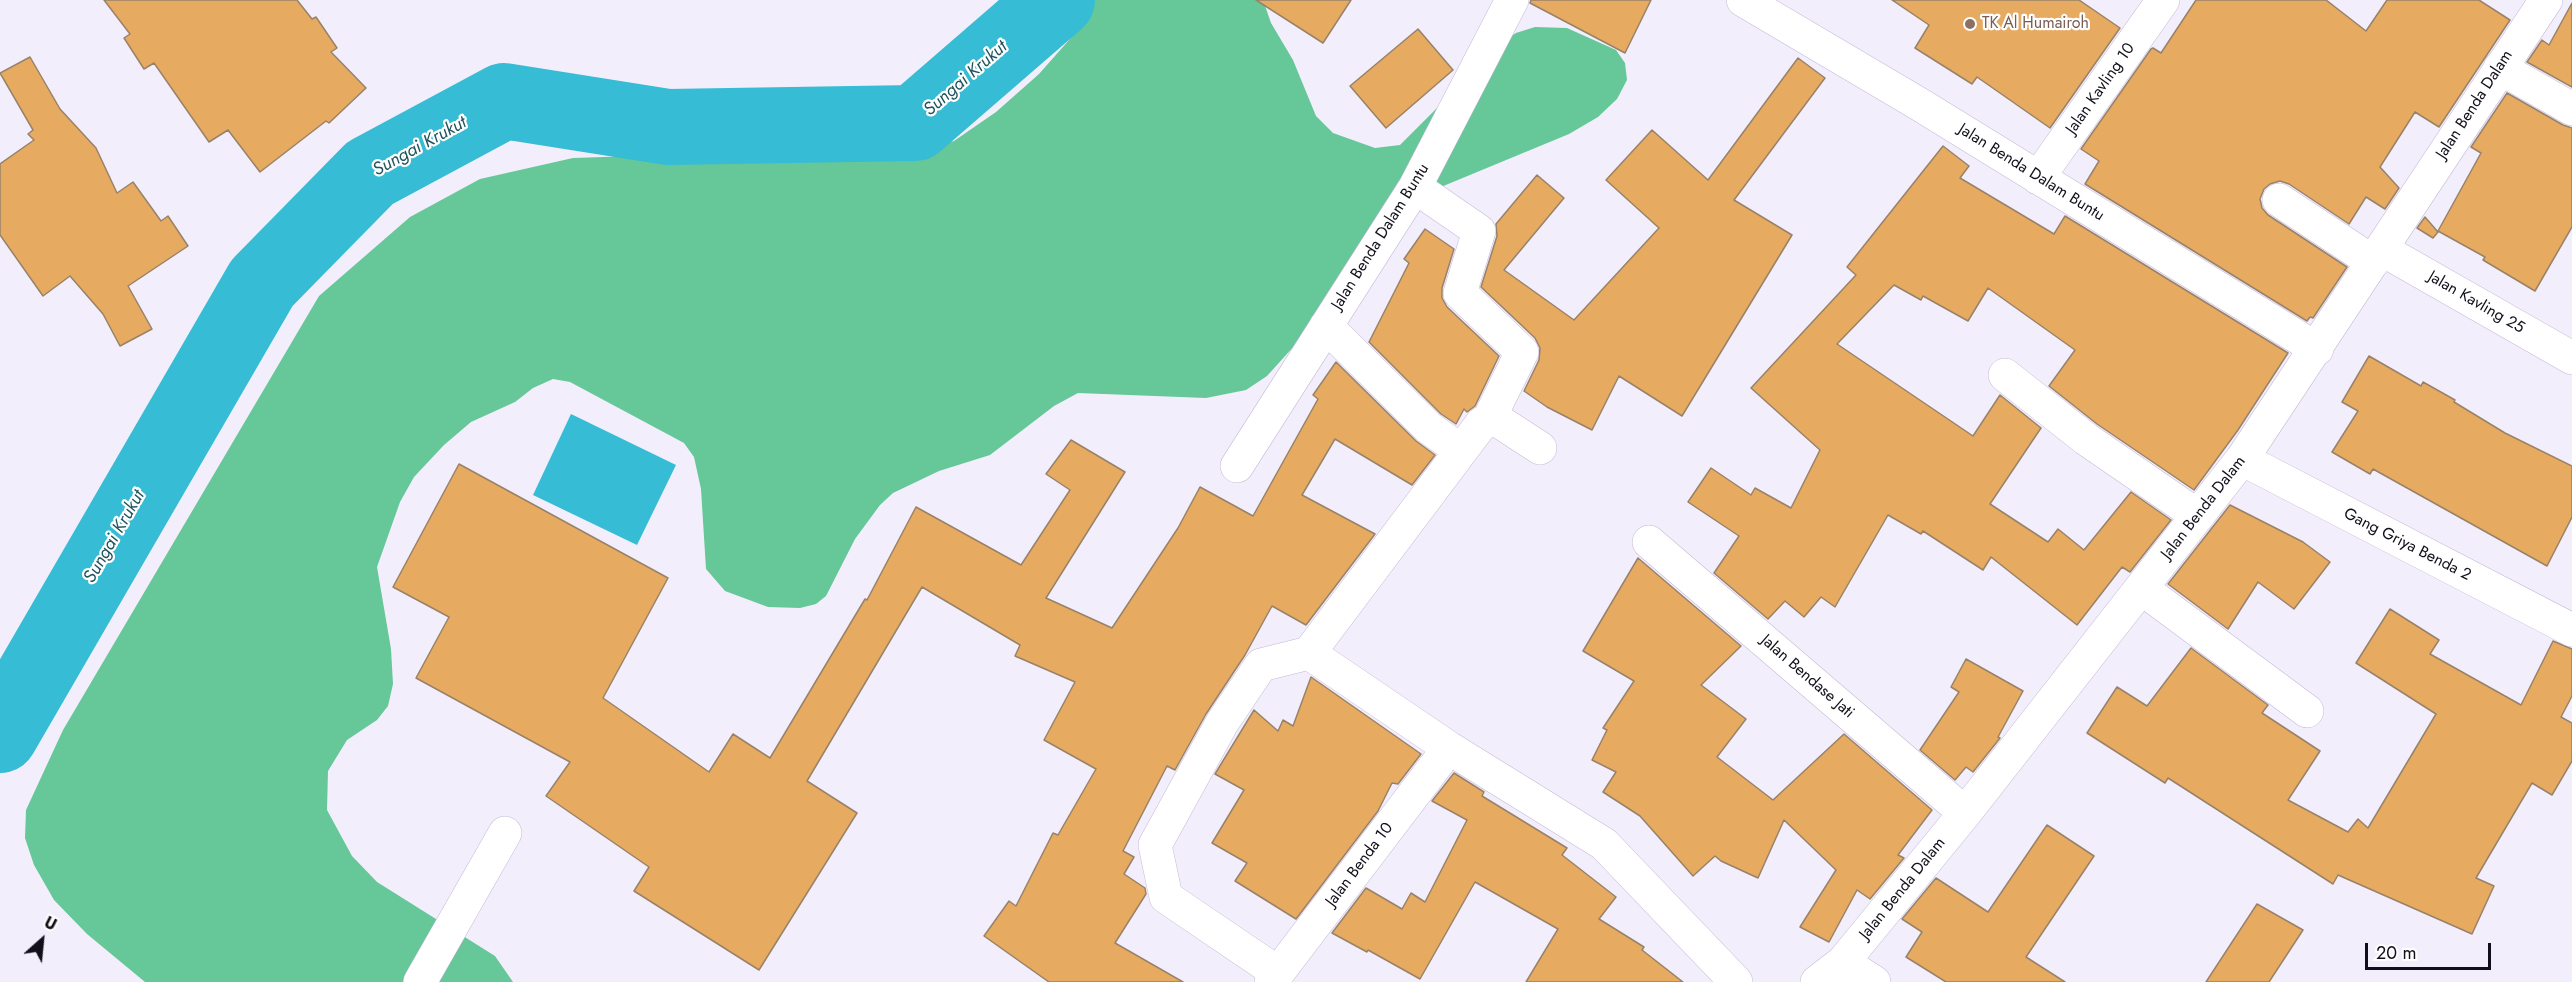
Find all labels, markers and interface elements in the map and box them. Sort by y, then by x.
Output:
place label: TK Al Humairoh [1982,14,2089,34]
marker: TK Al Humairoh [1963,17,1977,31]
water label: Sungai Krukut [920,37,1012,121]
street label: Jalan Kavling 10 [2063,40,2139,138]
street label: Jalan Benda Dalam [2433,47,2517,163]
water label: Sungai Krukut [369,112,471,182]
street label: Jalan Benda Dalam Buntu [1954,120,2108,226]
street label: Jalan Benda Dalam Buntu [1328,160,1434,314]
street label: Jalan Kavling 25 [2424,268,2528,338]
street label: Jalan Benda Dalam [2158,453,2250,563]
water label: Sungai Krukut [80,487,150,587]
street label: Gang Griya Benda 2 [2340,505,2474,585]
street label: Jalan Bendase Jati [1756,631,1858,723]
street label: Jalan Benda 10 [1322,819,1398,911]
street label: Jalan Benda Dalam [1856,834,1950,944]
north arrow [12,910,72,970]
text: U [40,911,61,936]
scale bar [2368,931,2494,969]
text: 20 m [2376,940,2416,966]

